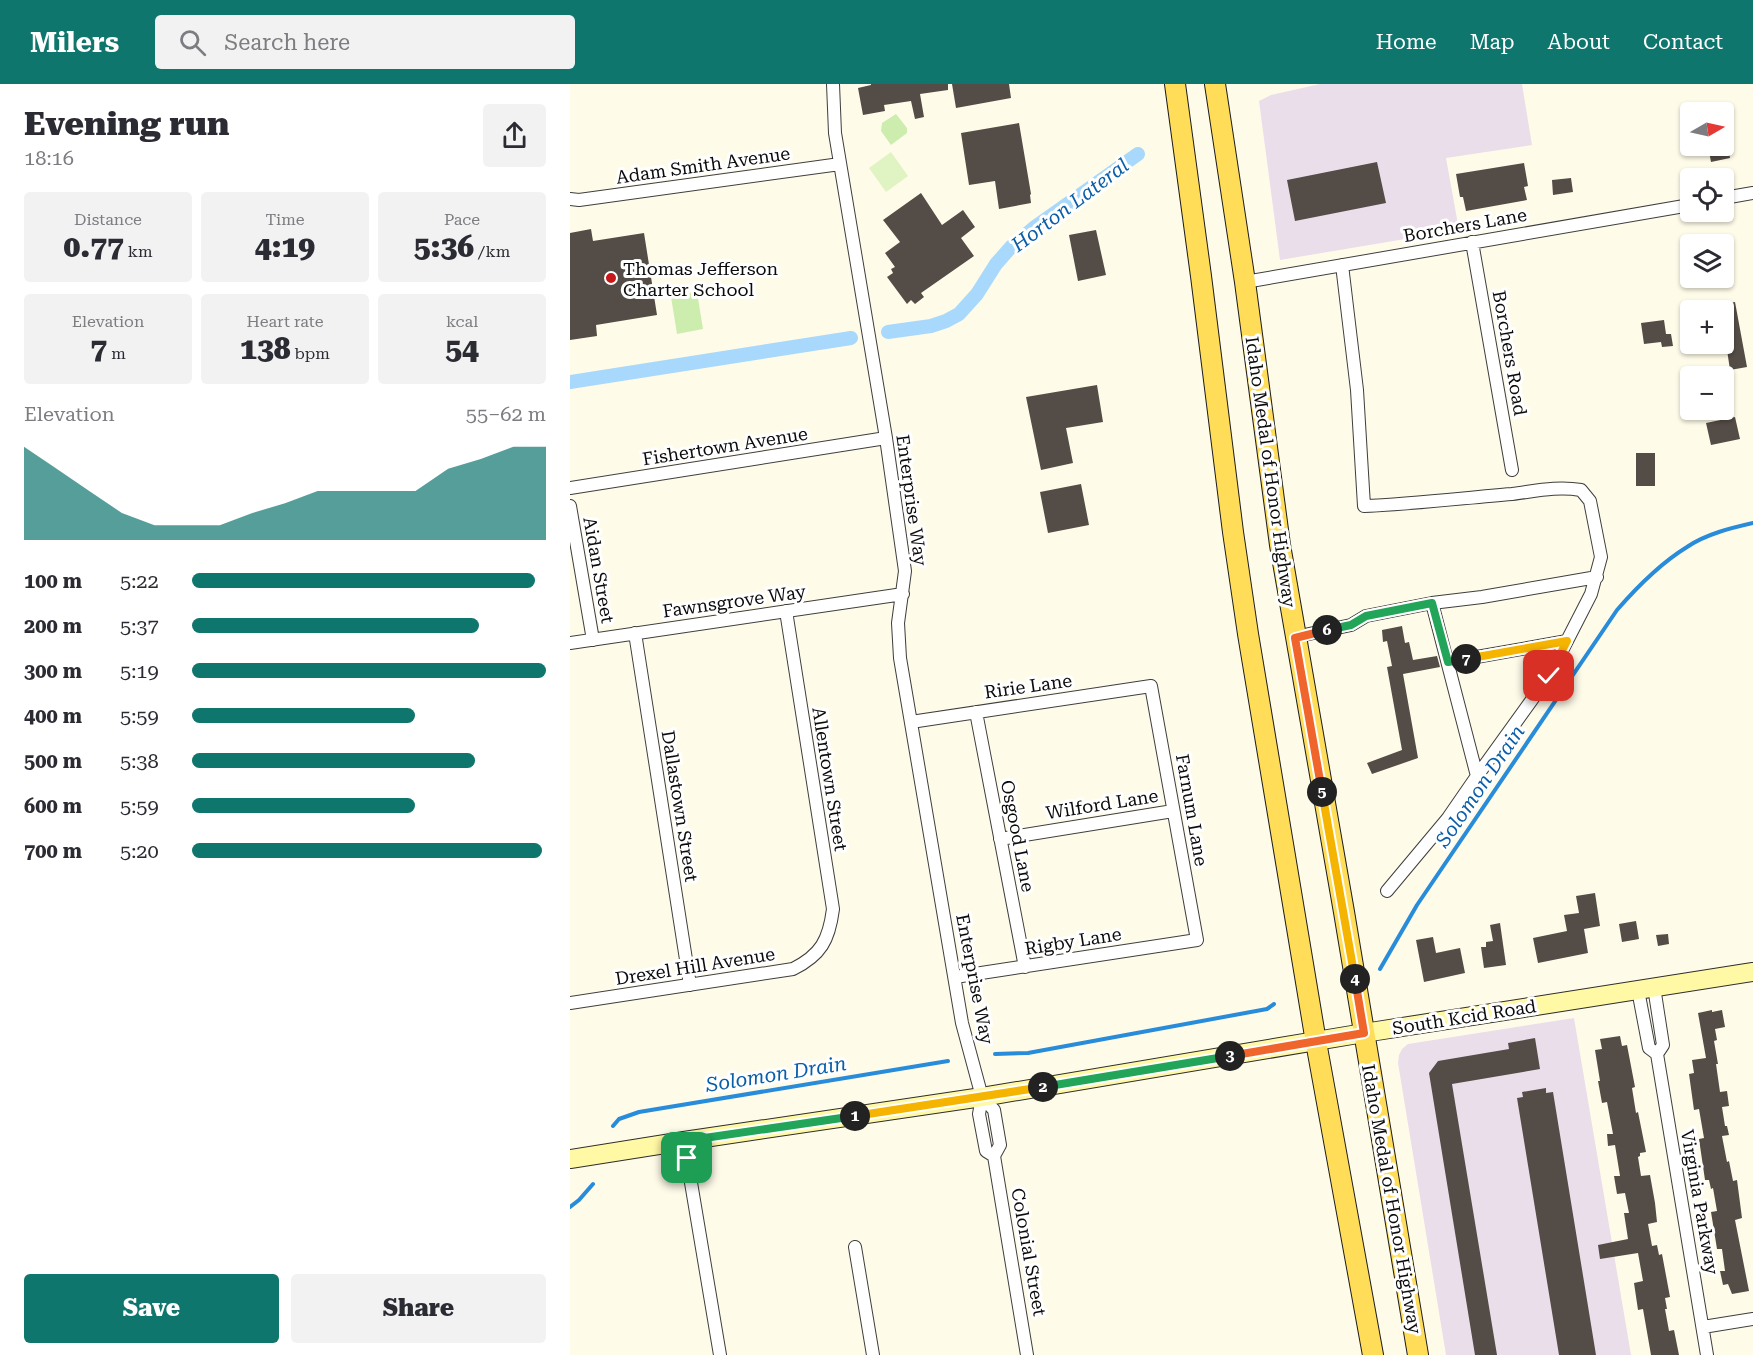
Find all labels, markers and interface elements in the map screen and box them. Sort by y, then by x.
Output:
search box [155,15,575,69]
text: Milers [30,26,119,59]
icon: search [176,26,209,59]
text: Search here [224,30,350,55]
text: Home [1376,30,1437,54]
text: Map [1470,30,1515,54]
text: About [1548,30,1610,54]
text: Contact [1643,30,1723,54]
north arrow [1680,102,1734,156]
map controls [1680,102,1734,420]
text: Evening run [24,104,229,143]
button: share [483,104,546,167]
street label: Adam Smith Avenue [615,142,792,188]
text: 18:16 [24,146,74,170]
water label: Horton Lateral [1006,153,1133,257]
button: locate [1680,168,1734,222]
street label: Borchers Lane [1402,204,1529,246]
text: Distance [74,210,142,229]
text: Time [265,210,305,229]
text: Pace [444,210,480,229]
text: 0.77 [63,229,124,264]
text: 4:19 [255,229,315,264]
text: 5:36 [414,229,474,264]
button: layers [1680,234,1734,288]
text: km [124,242,153,261]
text: /km [474,242,510,261]
place label: Thomas Jefferson Charter School [623,258,778,300]
marker: Thomas Jefferson Charter School [604,271,618,285]
street label: Borchers Road [1489,289,1531,418]
button: + [1680,300,1734,354]
text: Elevation [72,312,144,331]
text: Heart rate [247,312,323,331]
text: kcal [446,312,478,331]
text: 7 [90,331,107,366]
text: 138 [240,331,290,366]
text: 54 [445,331,479,366]
street label: Idaho Medal of Honor Highway [1242,335,1300,609]
text: m [107,344,126,363]
text: bpm [290,344,330,363]
button: − [1680,366,1734,420]
text: Elevation [24,402,115,426]
text: 55–62 m [466,402,546,426]
street label: Fishertown Avenue [641,423,809,469]
street label: Enterprise Way [892,433,932,567]
street label: Aidan Street [579,515,619,625]
text: 100 m [24,569,82,593]
text: 5:22 [120,569,159,593]
street label: Fawnsgrove Way [661,581,807,621]
text: 200 m [24,614,82,638]
text: 5:37 [120,614,159,638]
pin: 6 [1312,615,1342,645]
text: 6 [1323,620,1331,639]
pin: 7 [1451,644,1481,674]
text: 7 [1462,649,1470,668]
pin [1523,650,1574,701]
text: 300 m [24,659,82,683]
text: 5:19 [120,659,159,683]
icon: check [1532,659,1565,692]
street label: Ririe Lane [983,669,1073,703]
text: 400 m [24,704,82,728]
text: 5:59 [120,704,159,728]
street label: Allentown Street [808,706,852,853]
water label: Solomon Drain [1430,720,1530,852]
street label: Dallastown Street [658,729,702,883]
text: 500 m [24,749,82,773]
text: 5:38 [120,749,159,773]
street label: Farnum Lane [1172,752,1212,868]
pin: 5 [1307,777,1337,807]
street label: Osgood Lane [997,778,1039,894]
text: 5 [1318,782,1326,801]
street label: Wilford Lane [1044,785,1160,823]
text: 600 m [24,794,82,818]
text: 5:59 [120,794,159,818]
text: 700 m [24,839,82,863]
text: 5:20 [120,839,159,863]
street label: Enterprise Way [952,912,998,1046]
street label: Rigby Lane [1023,923,1123,959]
street label: Drexel Hill Avenue [614,943,777,989]
pin: 4 [1340,964,1370,994]
text: 4 [1351,969,1359,988]
street label: South Kcid Road [1390,995,1538,1039]
pin: 3 [1215,1041,1245,1071]
text: 3 [1226,1046,1234,1065]
water label: Solomon Drain [703,1051,848,1097]
street label: Idaho Medal of Honor Highway [1358,1063,1426,1336]
pin: 2 [1028,1072,1058,1102]
text: 2 [1039,1077,1047,1096]
pin: 1 [840,1101,870,1131]
text: 1 [851,1106,859,1125]
street label: Virginia Parkway [1677,1128,1723,1277]
pin [661,1132,712,1183]
icon: arrive [670,1141,703,1174]
street label: Colonial Street [1007,1186,1051,1318]
button: Save [24,1274,279,1343]
button: Share [291,1274,546,1343]

